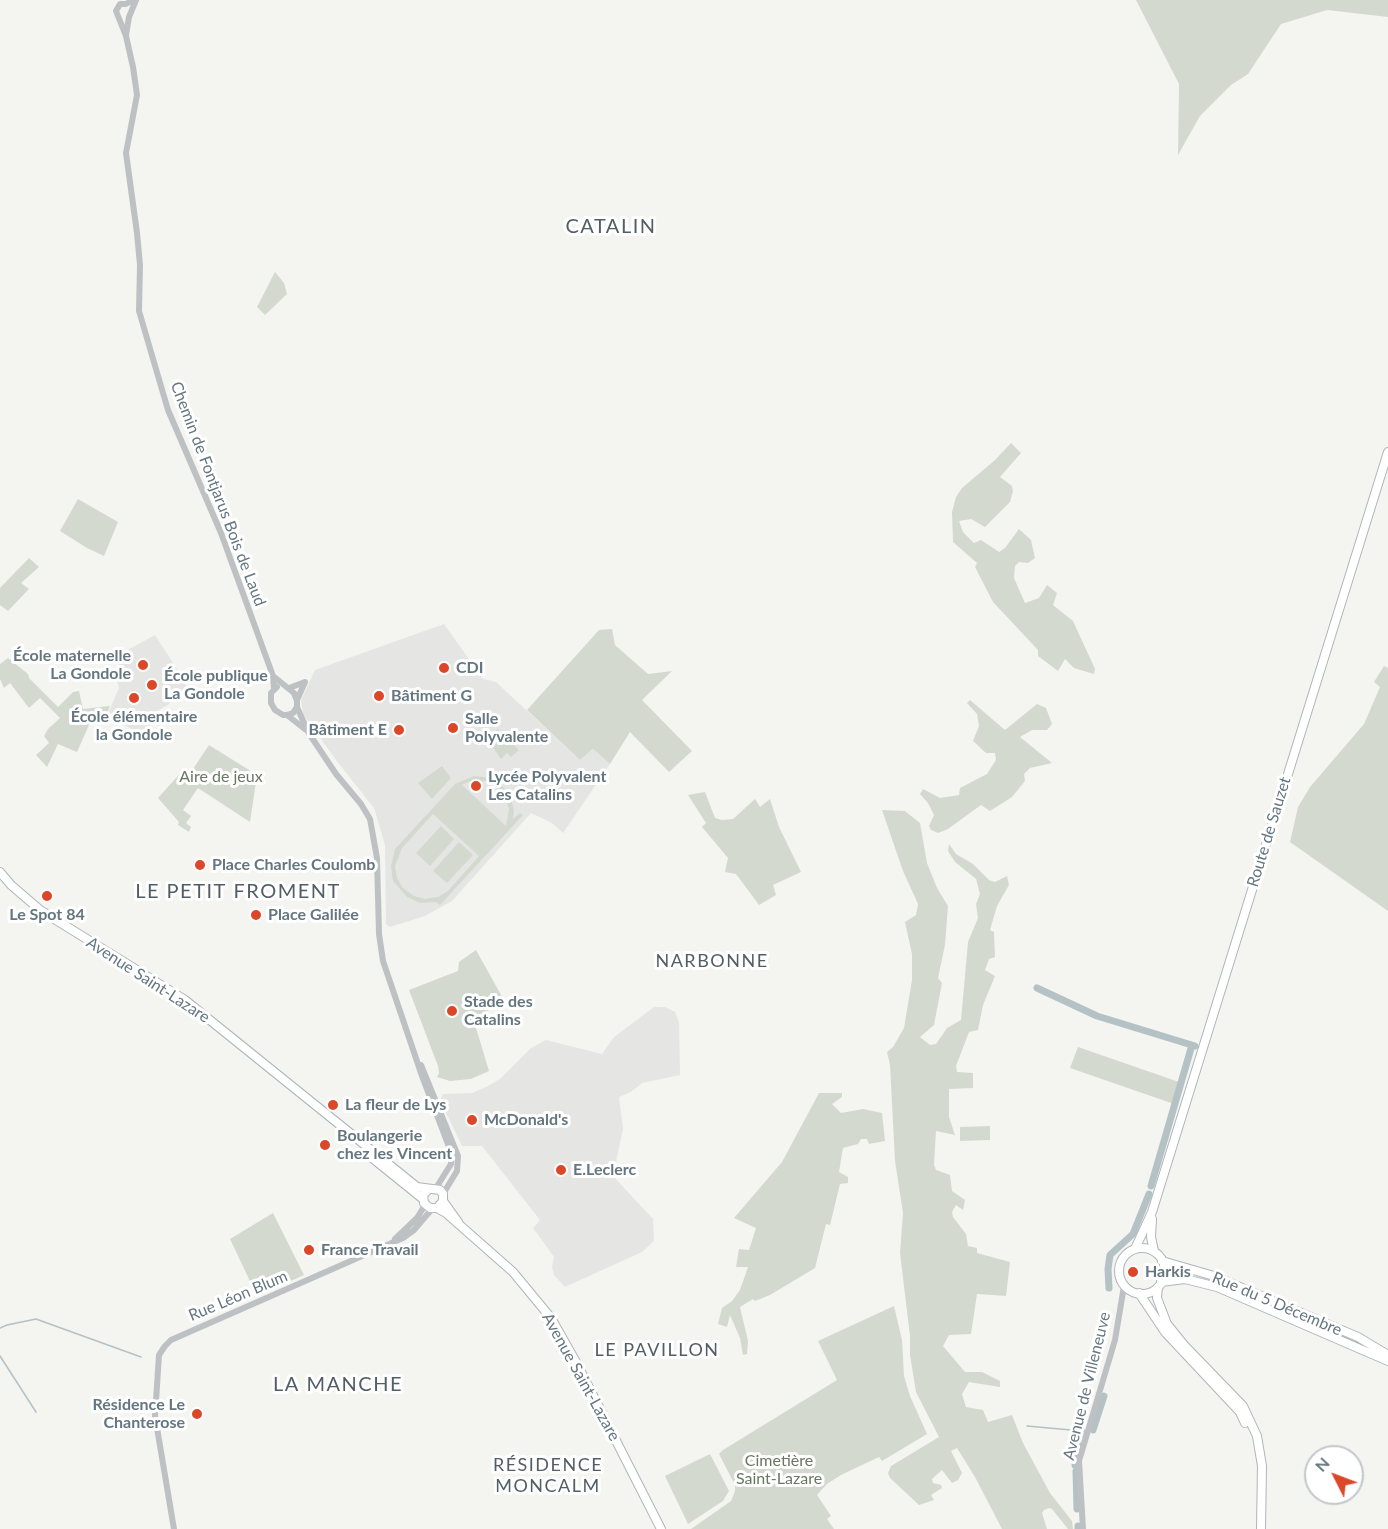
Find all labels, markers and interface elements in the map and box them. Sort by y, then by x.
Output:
district label: CATALIN [565,215,657,239]
street label: Chemin de Fontjarus Bois de Laud [166,379,270,609]
place label: École maternelle La Gondole [13,646,131,684]
marker: École maternelle La Gondole [136,658,150,672]
place label: CDI [456,658,483,678]
marker: CDI [437,661,451,675]
place label: École publique La Gondole [164,666,268,704]
marker: École publique La Gondole [145,678,159,692]
place label: Bâtiment G [391,686,472,706]
marker: Bâtiment G [372,689,386,703]
marker: École élémentaire la Gondole [127,691,141,705]
place label: École élémentaire la Gondole [71,707,197,745]
place label: Salle Polyvalente [465,709,548,747]
place label: Bâtiment E [308,720,387,740]
marker: Salle Polyvalente [446,721,460,735]
marker: Bâtiment E [392,723,406,737]
park label: Aire de jeux [179,767,263,787]
place label: Lycée Polyvalent Les Catalins [488,767,606,805]
street label: Route de Sauzet [1243,775,1295,889]
marker: Lycée Polyvalent Les Catalins [469,779,483,793]
place label: Place Charles Coulomb [212,855,375,875]
marker: Place Charles Coulomb [193,858,207,872]
district label: LE PETIT FROMENT [135,880,341,904]
marker: Le Spot 84 [40,889,54,903]
place label: Le Spot 84 [9,905,85,925]
place label: Place Galilée [268,905,359,925]
marker: Place Galilée [249,908,263,922]
street label: Avenue Saint-Lazare [83,933,213,1027]
district label: NARBONNE [655,950,769,972]
place label: Stade des Catalins [464,992,533,1030]
marker: Stade des Catalins [445,1004,459,1018]
place label: La fleur de Lys [345,1095,446,1115]
marker: La fleur de Lys [326,1098,340,1112]
place label: McDonald's [484,1110,568,1130]
marker: McDonald's [465,1113,479,1127]
place label: Boulangerie chez les Vincent [337,1126,452,1164]
marker: Boulangerie chez les Vincent [318,1138,332,1152]
place label: E.Leclerc [573,1160,636,1180]
marker: E.Leclerc [554,1163,568,1177]
place label: France Travail [321,1240,419,1260]
marker: France Travail [302,1243,316,1257]
place label: Harkis [1145,1262,1191,1282]
marker: Harkis [1126,1265,1140,1279]
street label: Rue Léon Blum [186,1267,290,1325]
street label: Rue du 5 Décembre [1209,1268,1345,1340]
street label: Avenue Saint-Lazare [538,1310,624,1444]
street label: Avenue de Villeneuve [1059,1310,1115,1462]
district label: LE PAVILLON [594,1339,720,1361]
district label: LA MANCHE [273,1373,403,1397]
place label: Résidence Le Chanterose [93,1395,185,1433]
marker: Résidence Le Chanterose [190,1407,204,1421]
north arrow [1304,1445,1364,1505]
park label: Cimetière Saint-Lazare [736,1451,822,1489]
text: N [1311,1453,1333,1475]
district label: RÉSIDENCE MONCALM [493,1454,603,1496]

